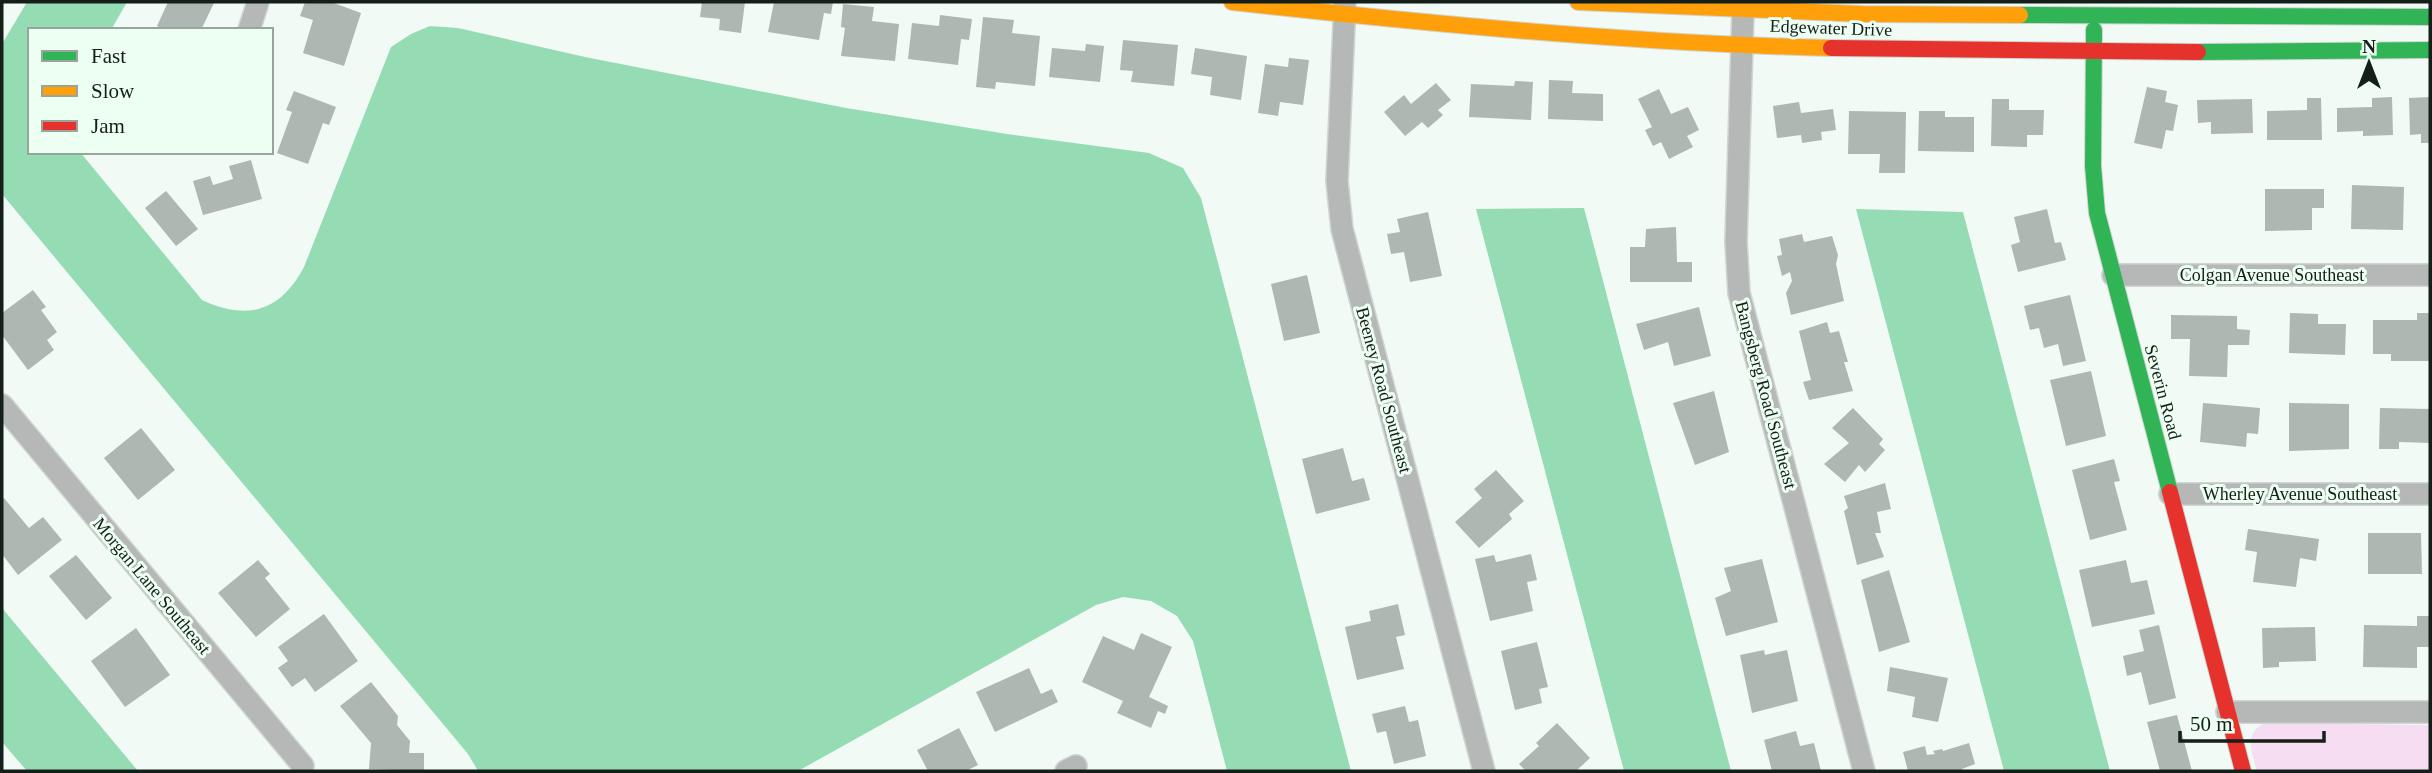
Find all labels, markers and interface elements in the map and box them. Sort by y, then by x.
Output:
street label: Edgewater Drive [1769,16,1893,40]
legend [28,28,273,154]
north arrow [2334,28,2404,98]
text: N [2362,36,2376,57]
text: Fast [91,44,126,68]
text: Slow [91,79,135,103]
text: Jam [91,114,125,138]
street label: Colgan Avenue Southeast [2180,265,2364,285]
street label: Bangsberg Road Southeast [1731,299,1801,491]
street label: Beeney Road Southeast [1352,305,1416,475]
street label: Severin Road [2141,342,2185,442]
street label: Wherley Avenue Southeast [2203,484,2397,504]
street label: Morgan Lane Southeast [89,514,215,658]
scale bar [2180,700,2324,744]
text: 50 m [2190,712,2233,736]

